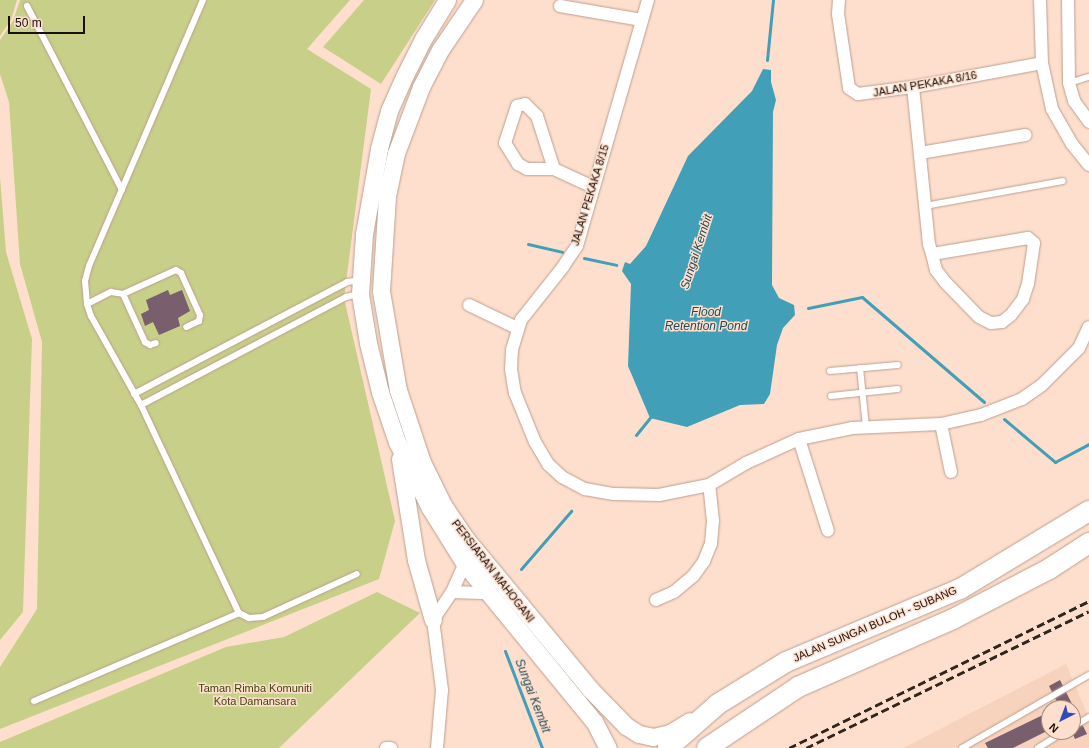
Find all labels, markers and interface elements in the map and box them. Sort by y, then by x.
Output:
scale bar [10,8,87,34]
text: 50 m [15,16,42,30]
street label: JALAN PEKAKA 8/16 [872,68,978,100]
street label: JALAN PEKAKA 8/15 [568,142,612,248]
water label: Sungai Kembit [678,213,716,291]
water label: Flood Retention Pond [665,306,747,334]
street label: PERSIARAN MAHOGANI [449,517,537,625]
street label: JALAN SUNGAI BULOH - SUBANG [791,583,959,665]
water label: Sungai Kembit [511,657,553,735]
park label: Taman Rimba Komuniti Kota Damansara [198,682,312,708]
north arrow [1041,700,1081,740]
text: N [1047,721,1061,735]

